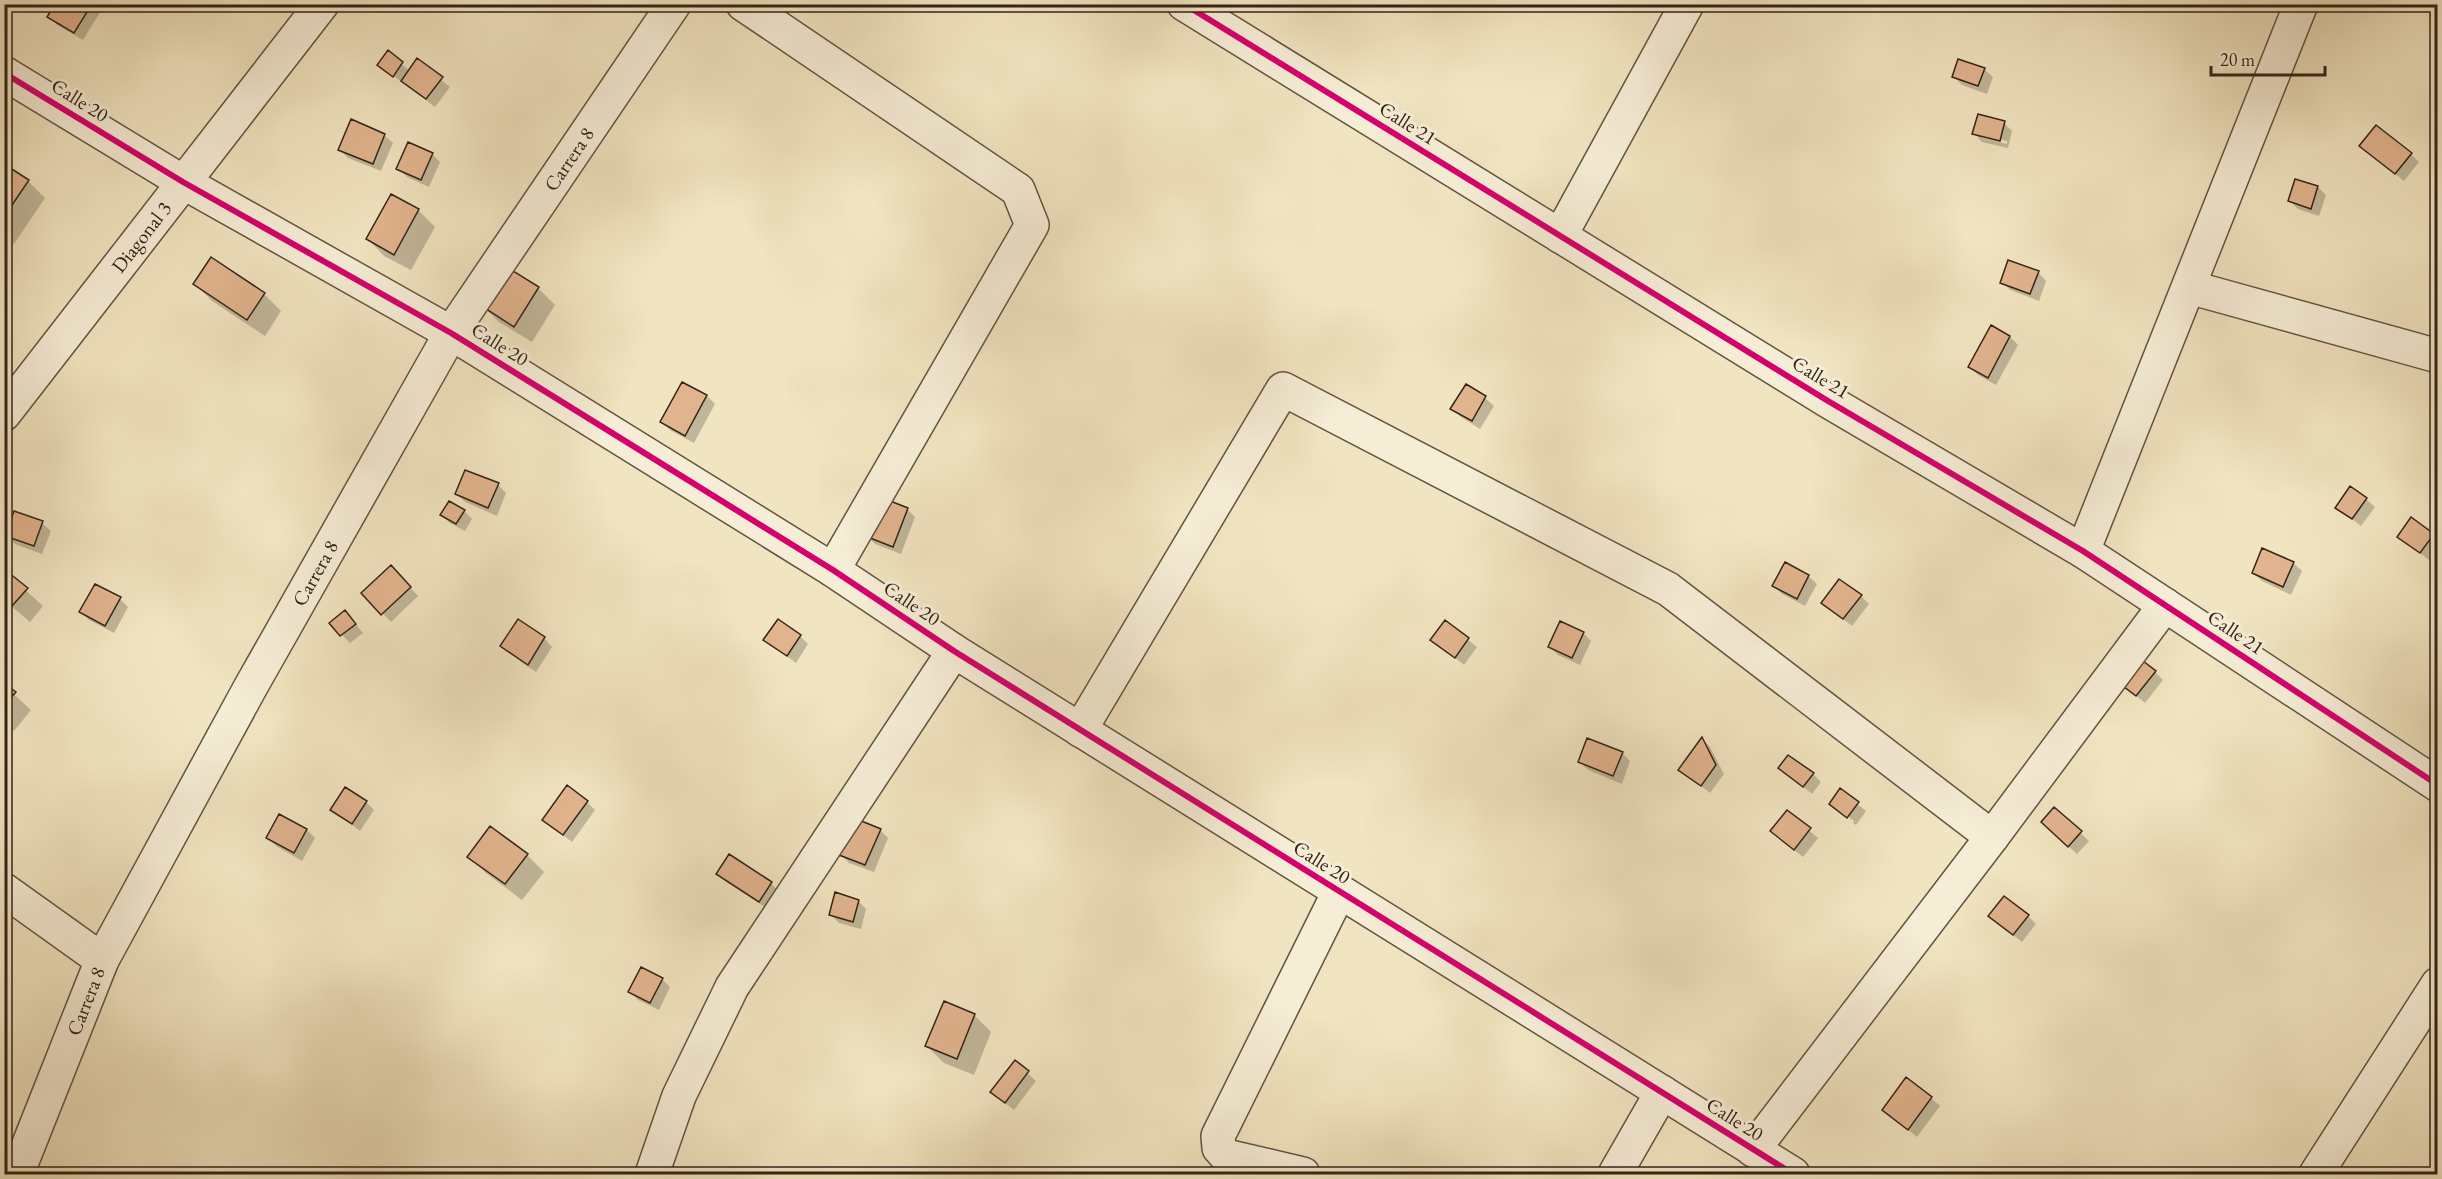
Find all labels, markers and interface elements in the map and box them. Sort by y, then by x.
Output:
scale bar [2211,39,2325,77]
text: 20 m [2220,48,2255,71]
street label: Calle 20 [46,72,114,128]
street label: Calle 21 [1374,95,1442,151]
street label: Carrera 8 [538,122,600,196]
street label: Diagonal 3 [105,196,177,278]
street label: Calle 20 [466,316,534,372]
street label: Calle 21 [1787,350,1855,404]
street label: Carrera 8 [286,535,344,611]
street label: Calle 20 [879,575,946,632]
street label: Calle 21 [2203,604,2269,660]
street label: Calle 20 [1288,834,1356,890]
street label: Carrera 8 [60,963,111,1039]
street label: Calle 20 [1701,1091,1769,1147]

